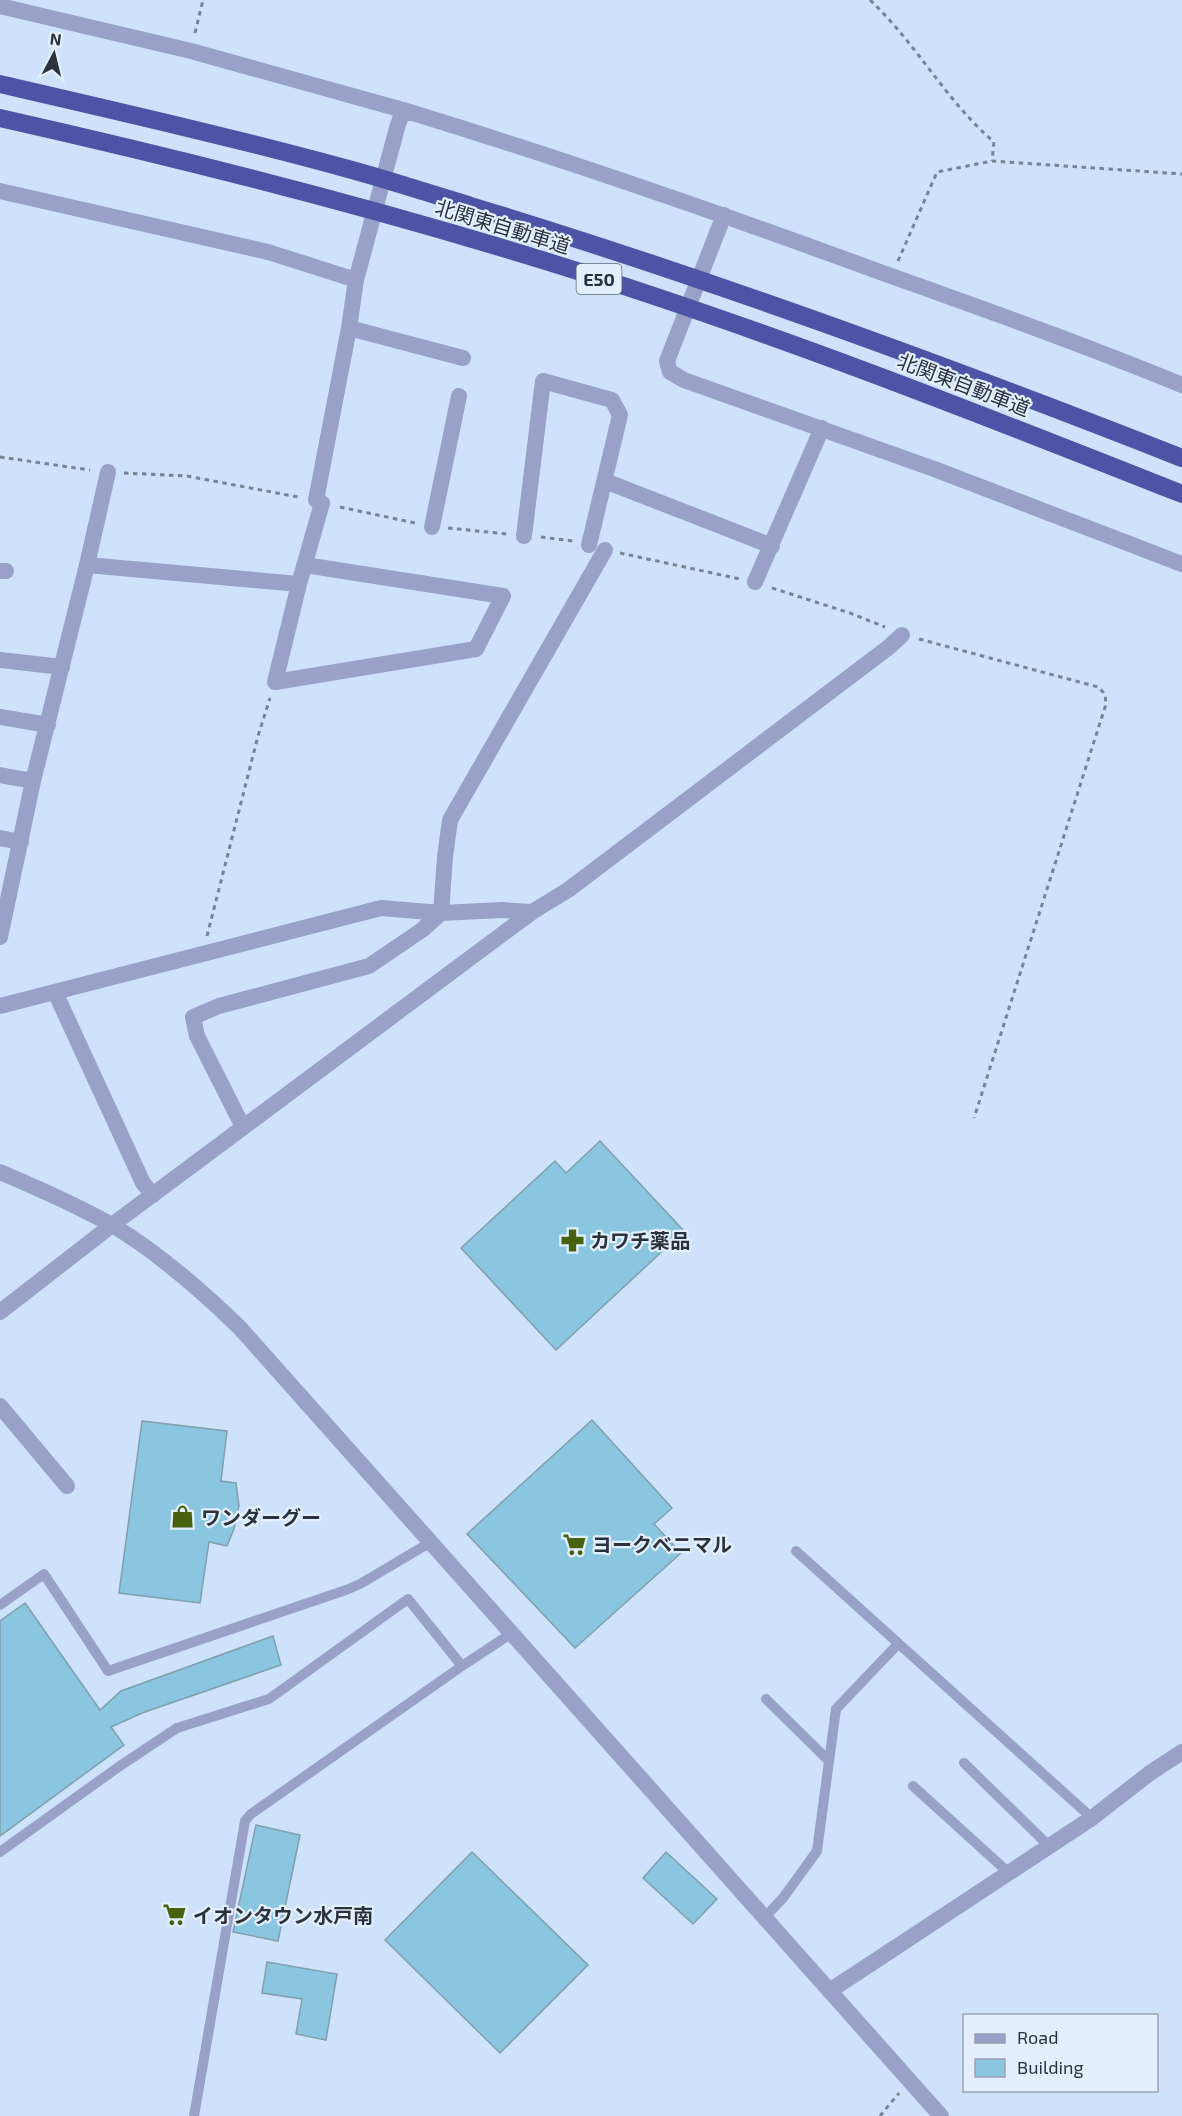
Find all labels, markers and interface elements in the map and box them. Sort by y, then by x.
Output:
north arrow [24,24,84,84]
text: N [49,28,63,49]
street label: 北関東自動車道 [433,194,573,258]
road number: E50 [576,264,622,294]
street label: 北関東自動車道 [894,348,1034,420]
pharmacy icon: カワチ薬品 [559,1227,585,1253]
place label: カワチ薬品 [590,1228,690,1252]
shop icon: ワンダーグー [170,1504,196,1530]
place label: ワンダーグー [201,1505,321,1529]
supermarket icon: ヨークベニマル [561,1531,587,1557]
place label: ヨークベニマル [592,1532,732,1556]
supermarket icon: イオンタウン水戸南 [162,1902,188,1928]
place label: イオンタウン水戸南 [193,1903,373,1927]
legend [963,2014,1158,2092]
text: Road [1017,2026,1058,2048]
text: Building [1017,2056,1084,2078]

